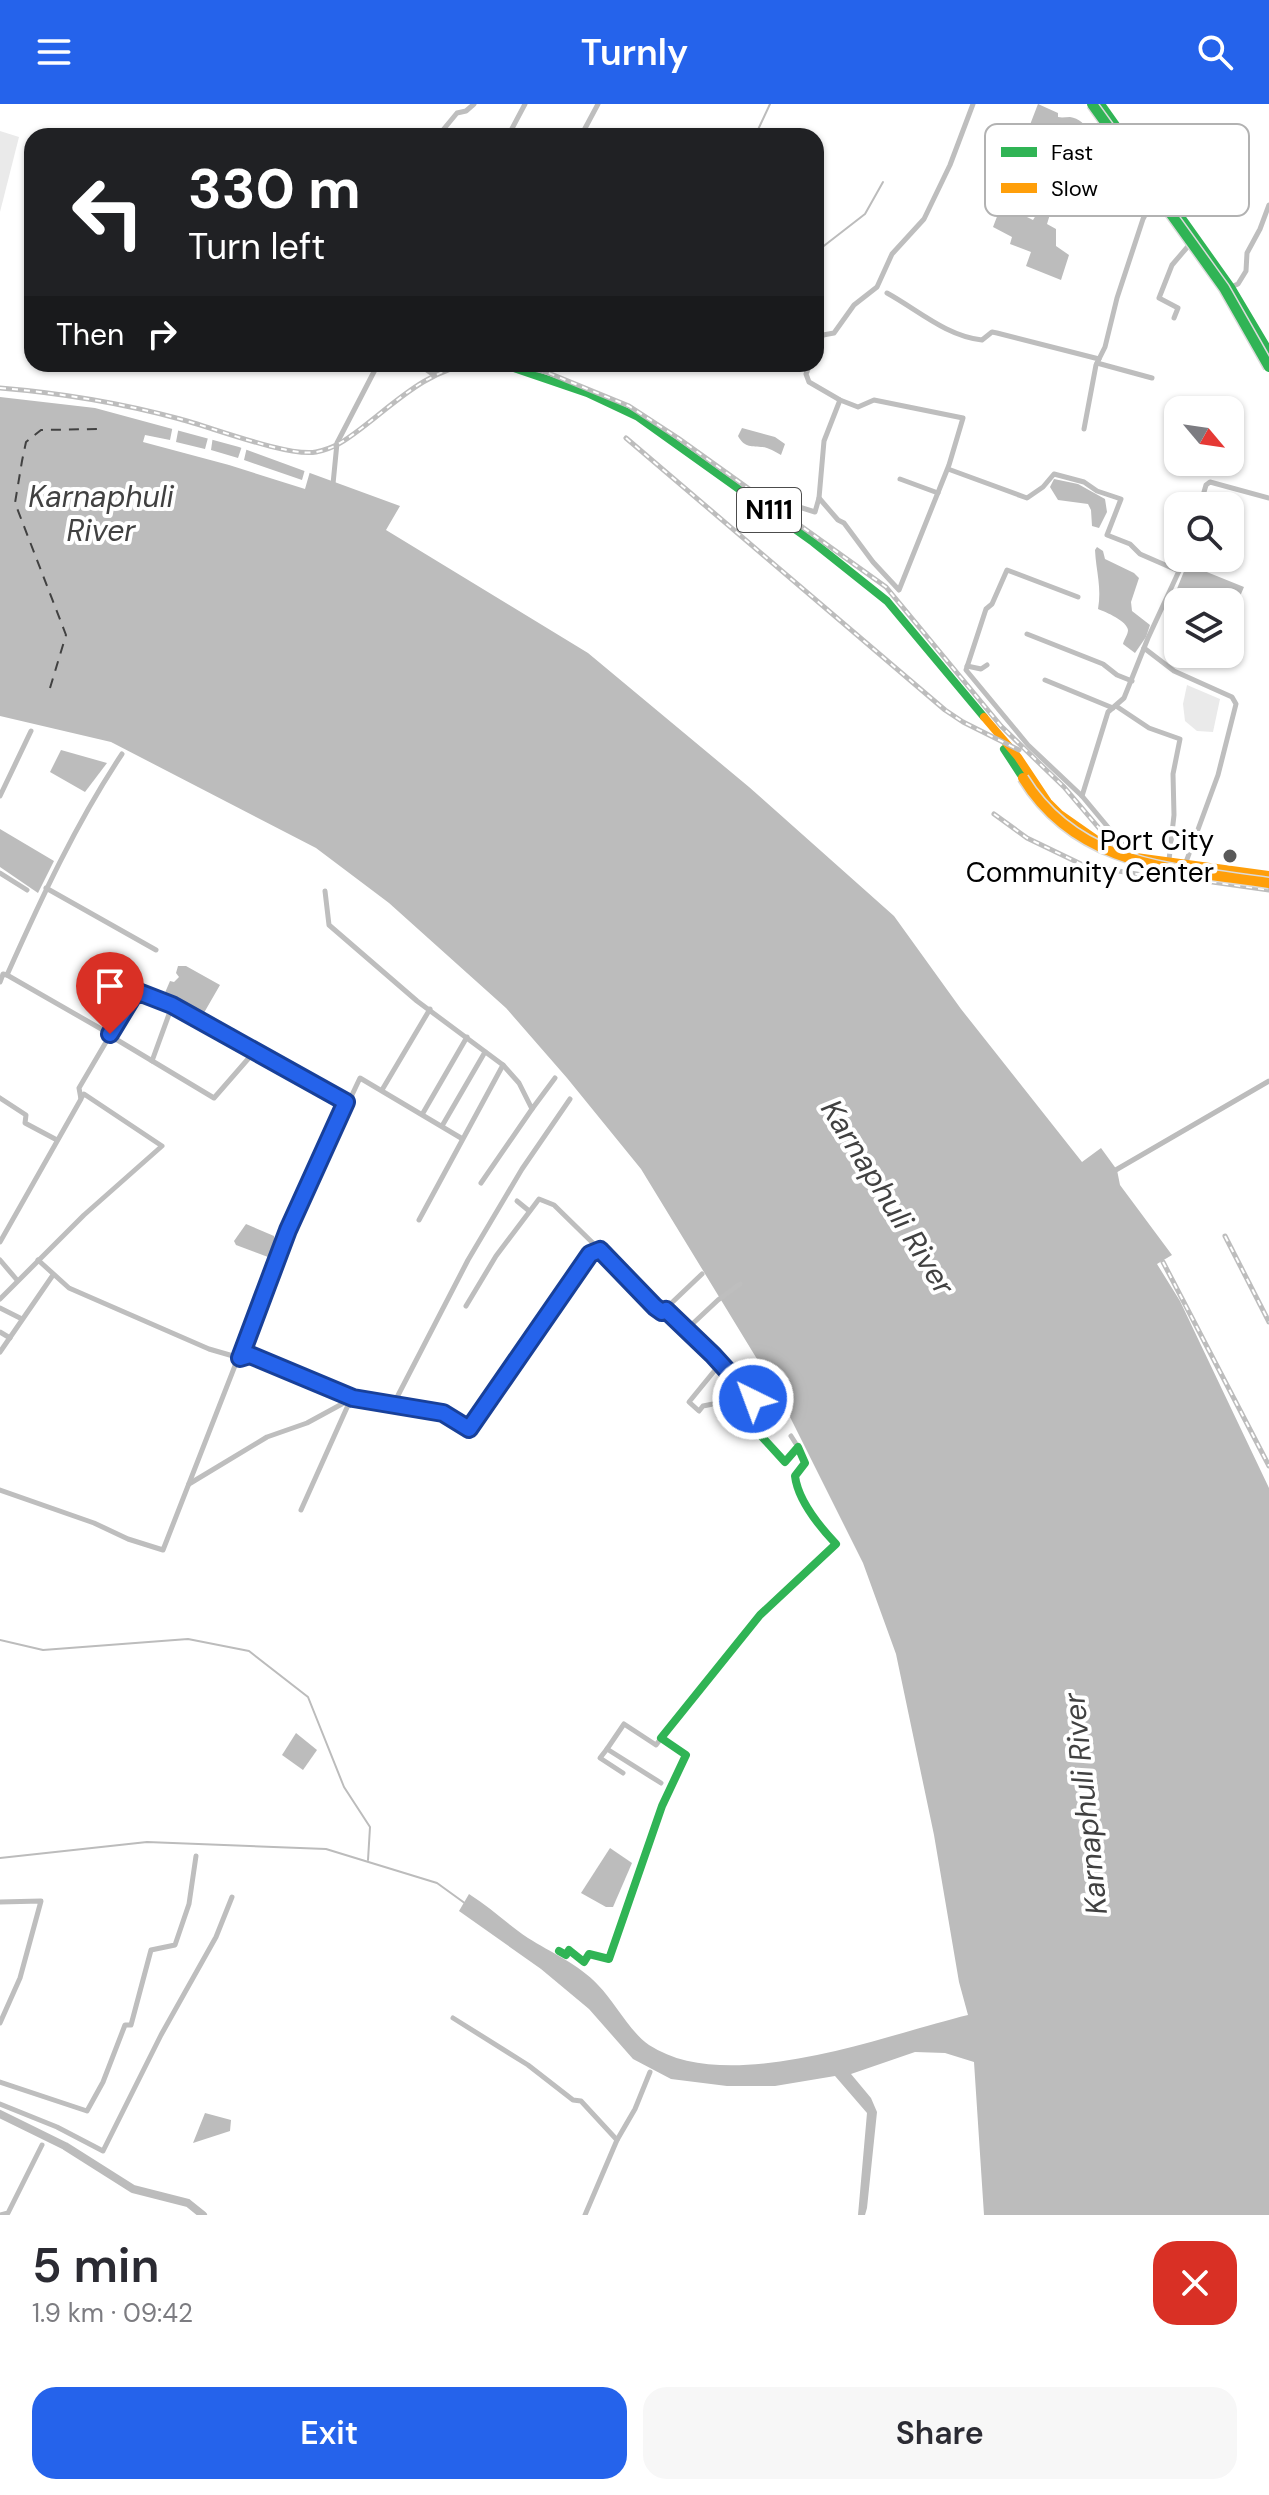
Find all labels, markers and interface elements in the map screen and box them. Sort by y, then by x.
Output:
text: Turnly [581,29,688,76]
icon: menu [32,30,76,74]
icon: search [1193,30,1237,74]
legend [985,124,1249,216]
text: Fast [1051,138,1093,167]
text: 330 m [188,152,361,225]
icon: left [56,160,160,264]
text: Slow [1051,174,1098,203]
text: Turn left [188,223,325,270]
icon: right [140,312,184,356]
text: Then [56,315,124,354]
north arrow [1164,396,1244,476]
map controls [1164,396,1244,668]
water label: Karnaphuli River [28,477,175,550]
road number: N111 [737,488,801,532]
button: search [1164,492,1244,572]
button: layers [1164,588,1244,668]
place label: Port City Community Center [966,822,1214,891]
marker: Port City Community Center [1221,847,1239,865]
pin [76,952,144,1034]
icon: arrive [88,964,132,1008]
water label: Karnaphuli River [812,1092,964,1303]
position arrow [711,1357,795,1441]
water label: Karnaphuli River [1054,1690,1116,1917]
text: 5 min [32,2234,160,2297]
button: close [1153,2241,1237,2325]
text: 1.9 km · 09:42 [32,2296,193,2330]
button: Exit [32,2387,627,2479]
button: Share [643,2387,1237,2479]

